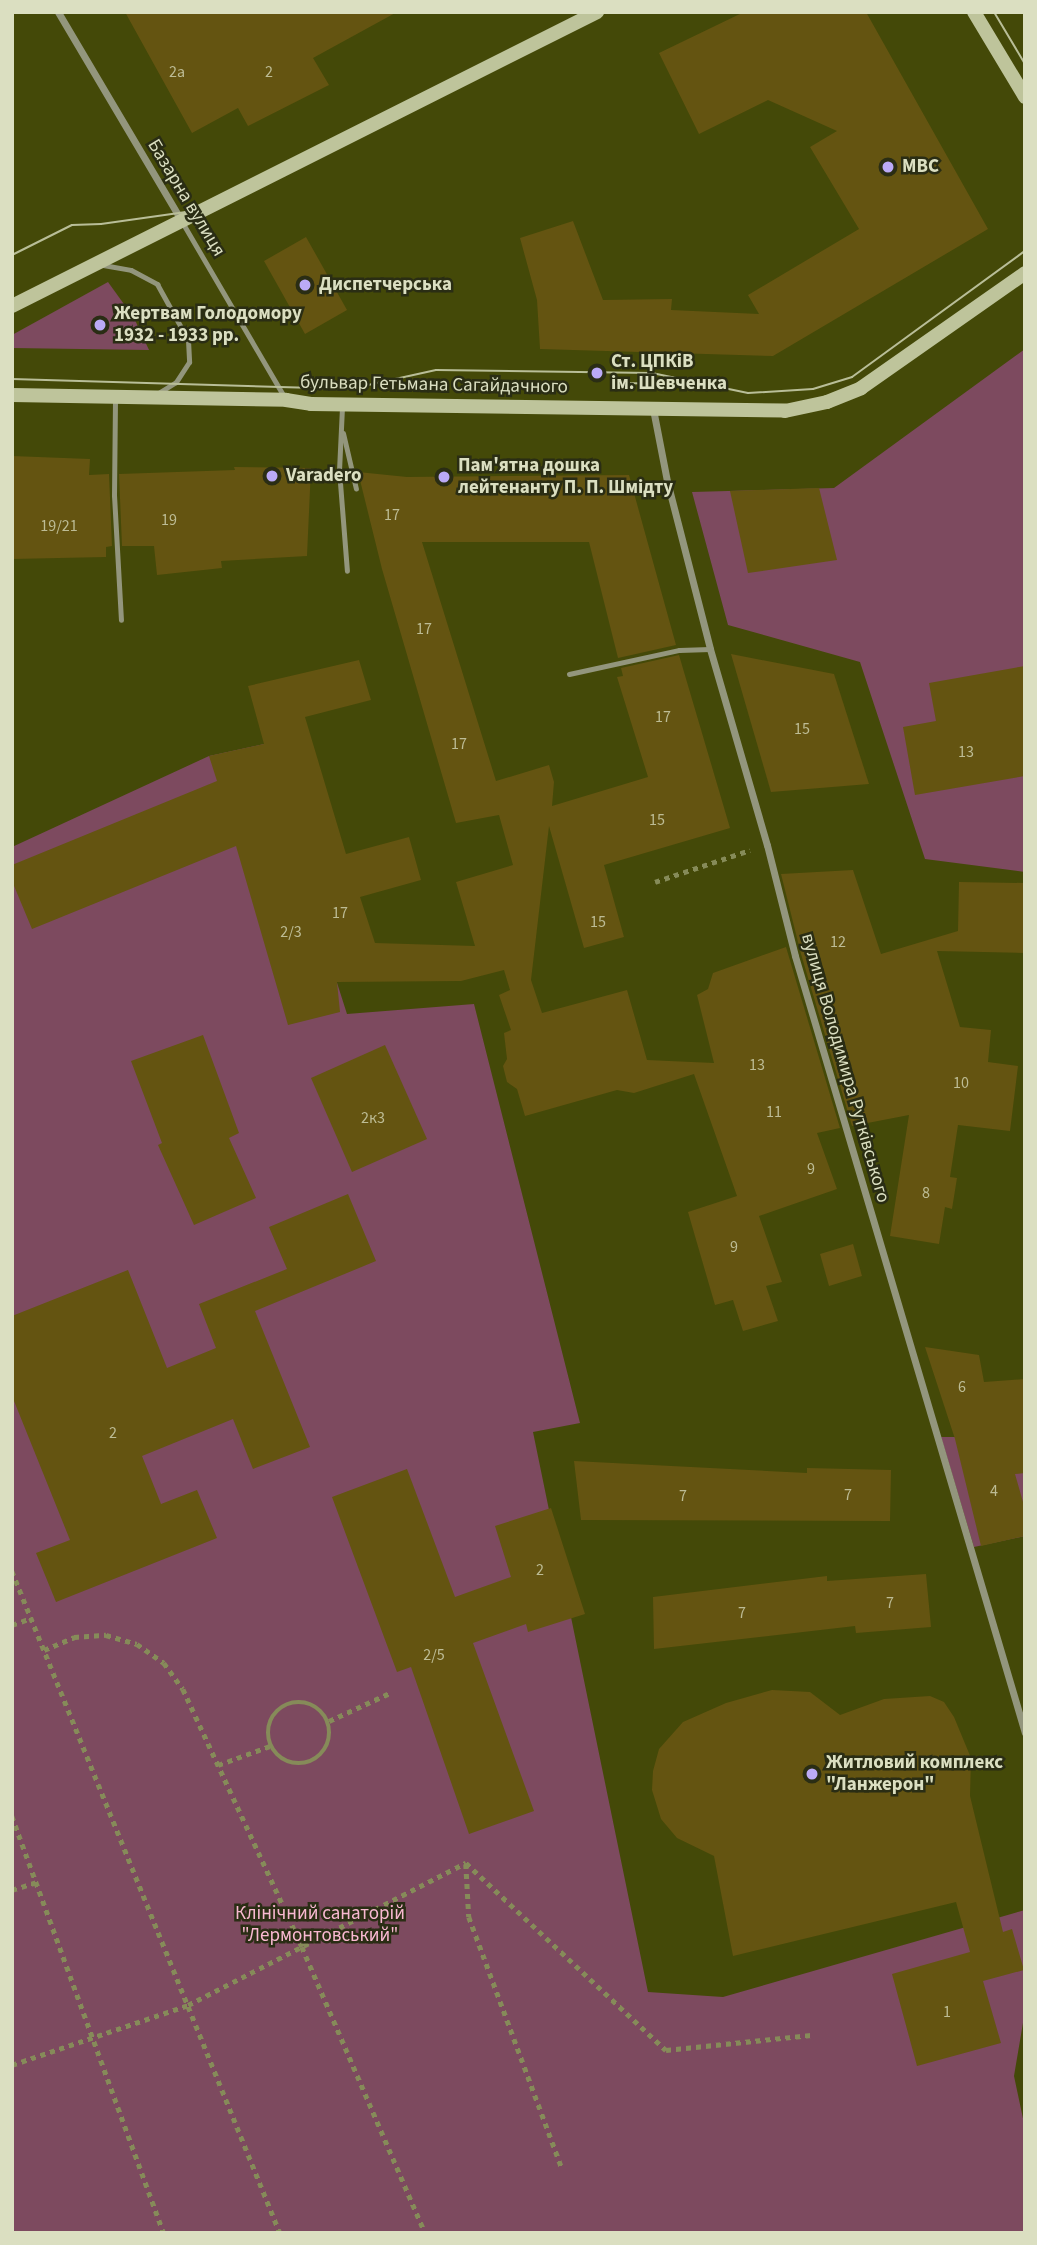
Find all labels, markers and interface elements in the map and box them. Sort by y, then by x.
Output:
house number: 2а [169,62,185,82]
house number: 2 [265,62,273,82]
street label: Базарна вулиця [142,135,230,261]
place label: МВС [902,156,939,178]
marker: МВС [880,159,896,175]
place label: Диспетчерська [319,274,452,296]
marker: Диспетчерська [297,277,313,293]
place label: Жертвам Голодомору 1932 - 1933 рр. [114,303,302,347]
marker: Жертвам Голодомору 1932 - 1933 рр. [92,317,108,333]
place label: Ст. ЦПКіВ ім. Шевченка [611,351,727,395]
marker: Ст. ЦПКіВ ім. Шевченка [589,365,605,381]
street label: бульвар Гетьмана Сагайдачного [300,371,568,399]
place label: Пам'ятна дошка лейтенанту П. П. Шмідту [458,455,673,499]
place label: Varadero [286,465,362,487]
marker: Varadero [264,468,280,484]
marker: Пам'ятна дошка лейтенанту П. П. Шмідту [436,469,452,485]
house number: 17 [384,505,400,525]
house number: 19 [161,510,177,530]
house number: 19/21 [40,516,78,536]
house number: 17 [416,619,432,639]
house number: 17 [655,707,671,727]
house number: 15 [794,719,810,739]
house number: 17 [451,734,467,754]
house number: 13 [958,742,974,762]
house number: 15 [649,810,665,830]
house number: 17 [332,903,348,923]
house number: 15 [590,912,606,932]
house number: 2/3 [280,922,302,942]
street label: вулиця Володимира Рутківського [796,931,894,1205]
house number: 12 [830,932,846,952]
house number: 13 [749,1055,765,1075]
house number: 10 [953,1073,969,1093]
house number: 11 [766,1102,782,1122]
house number: 2к3 [361,1108,385,1128]
house number: 9 [807,1159,815,1179]
house number: 8 [922,1183,930,1203]
house number: 9 [730,1237,738,1257]
house number: 6 [958,1377,966,1397]
house number: 2 [109,1423,117,1443]
house number: 4 [990,1481,998,1501]
house number: 7 [844,1485,852,1505]
house number: 7 [679,1486,687,1506]
house number: 2 [536,1560,544,1580]
house number: 7 [886,1593,894,1613]
house number: 7 [738,1603,746,1623]
house number: 2/5 [423,1645,445,1665]
place label: Житловий комплекс "Ланжерон" [826,1752,1003,1796]
marker: Житловий комплекс "Ланжерон" [804,1766,820,1782]
park label: Клінічний санаторій "Лермонтовський" [235,1903,405,1947]
house number: 1 [943,2002,951,2022]

